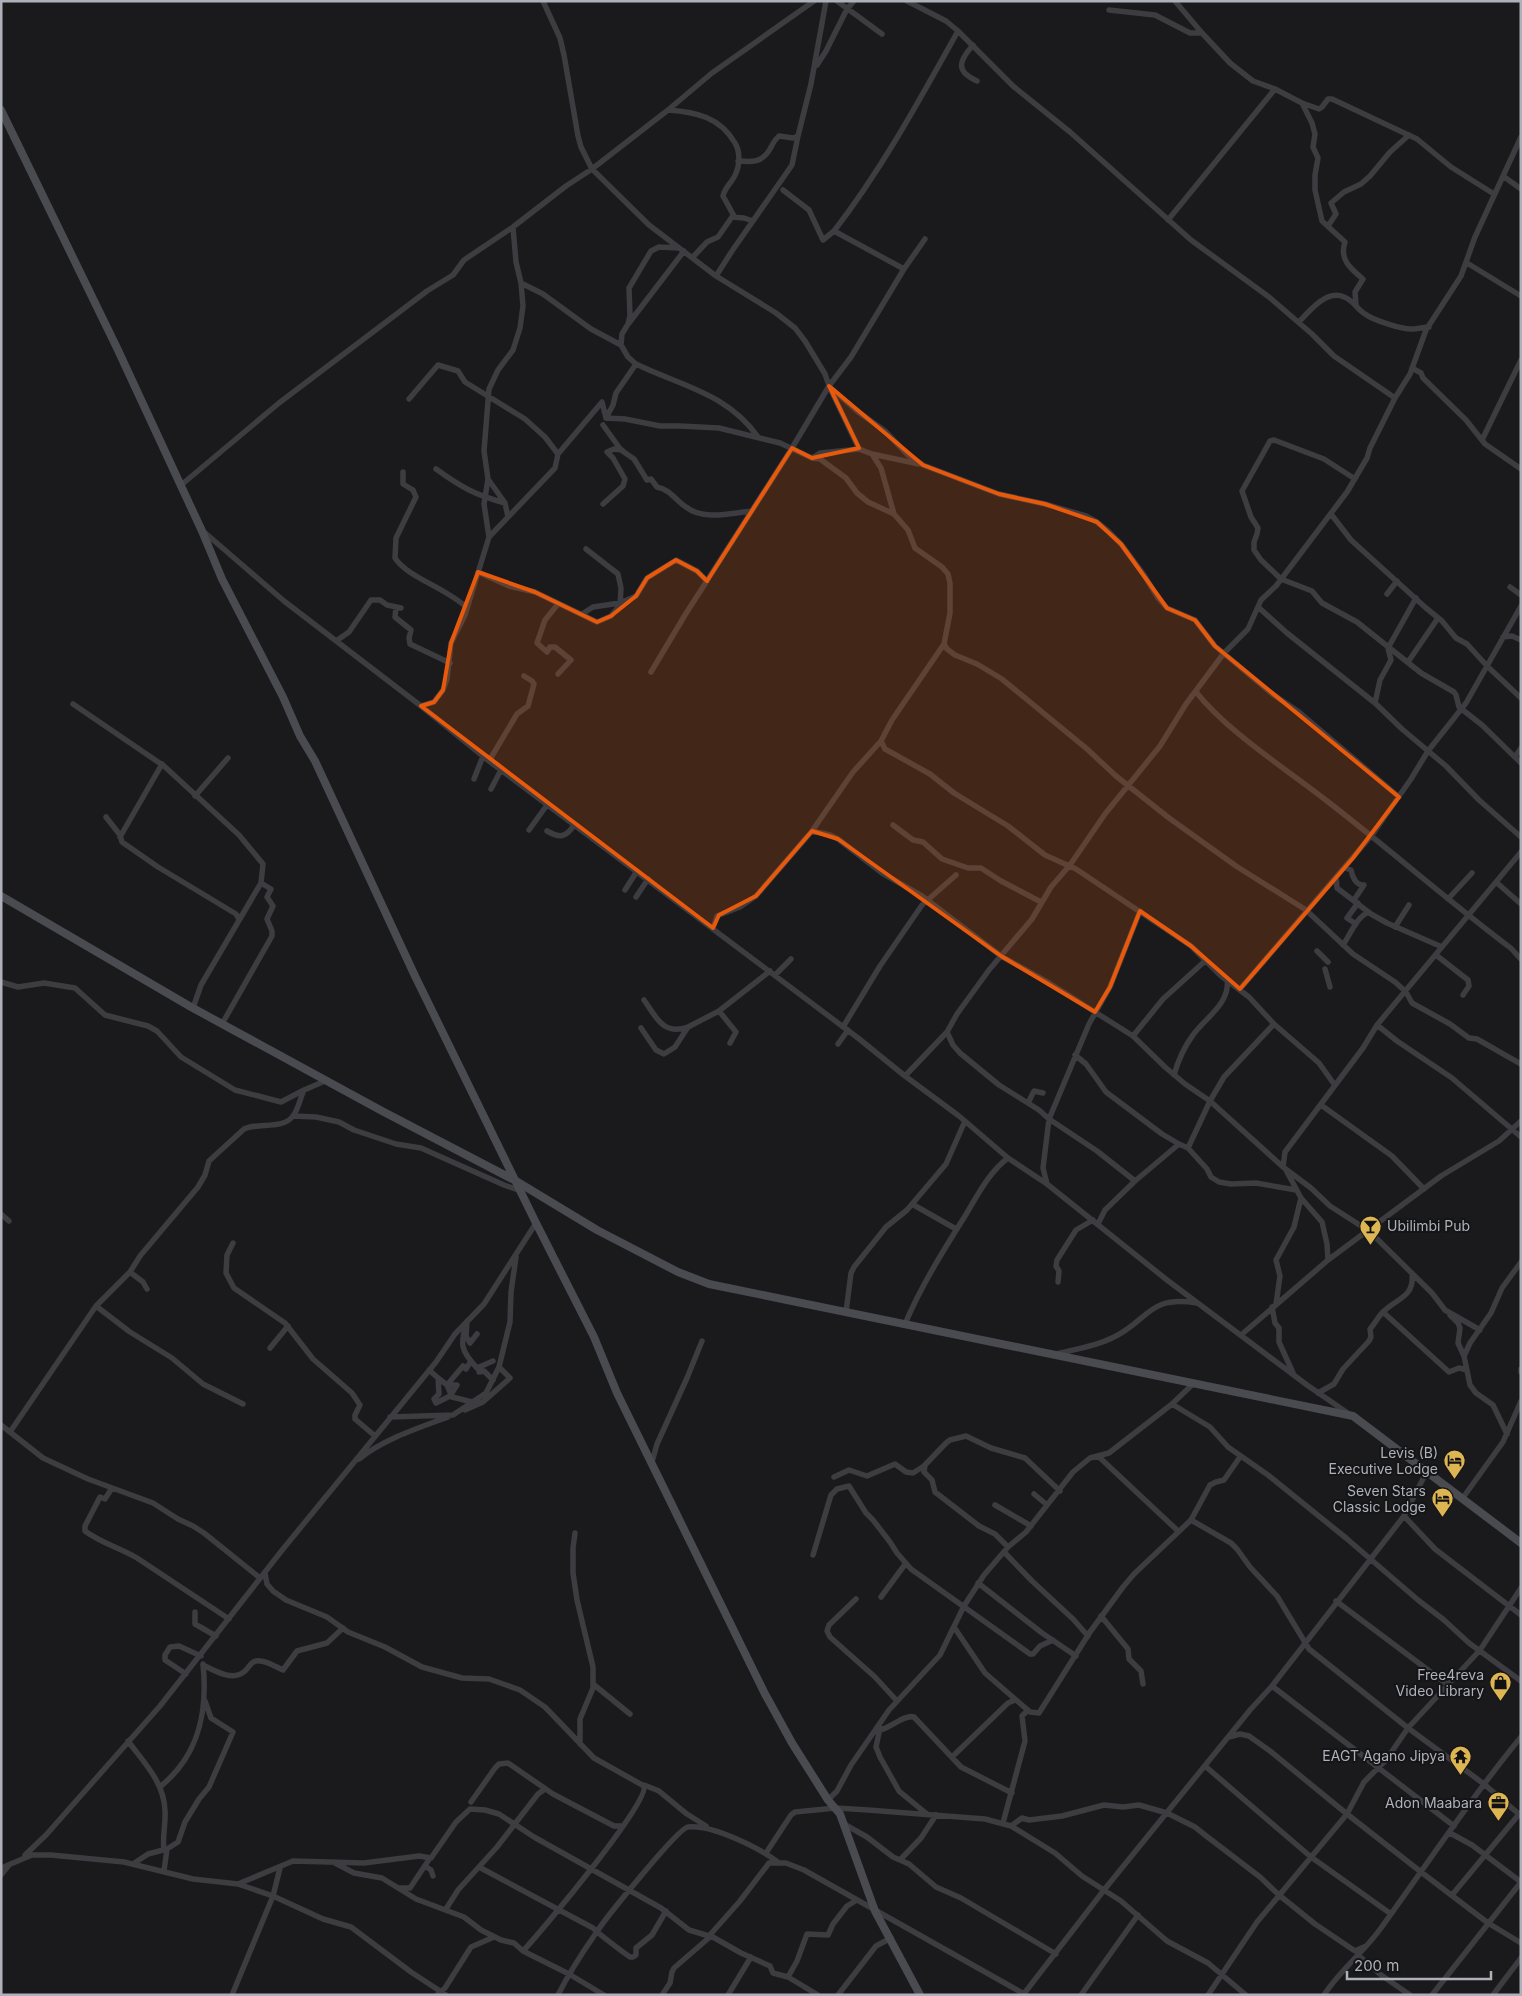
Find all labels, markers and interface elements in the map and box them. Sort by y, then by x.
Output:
bar icon: Ubilimbi Pub [1359,1214,1383,1245]
place label: Ubilimbi Pub [1387,1217,1470,1234]
place label: Levis (B) Executive Lodge [1329,1444,1438,1477]
hotel icon: Levis (B) Executive Lodge [1442,1449,1466,1480]
place label: Seven Stars Classic Lodge [1333,1482,1426,1515]
hotel icon: Seven Stars Classic Lodge [1430,1487,1454,1518]
place label: Free4reva Video Library [1396,1666,1484,1699]
shop icon: Free4reva Video Library [1488,1671,1512,1702]
temple icon: EAGT Agano Jipya [1449,1744,1473,1775]
place label: EAGT Agano Jipya [1322,1747,1445,1764]
office icon: Adon Maabara [1486,1791,1510,1822]
place label: Adon Maabara [1385,1794,1482,1811]
scale bar [1347,1948,1491,1980]
text: 200 m [1354,1956,1399,1975]

